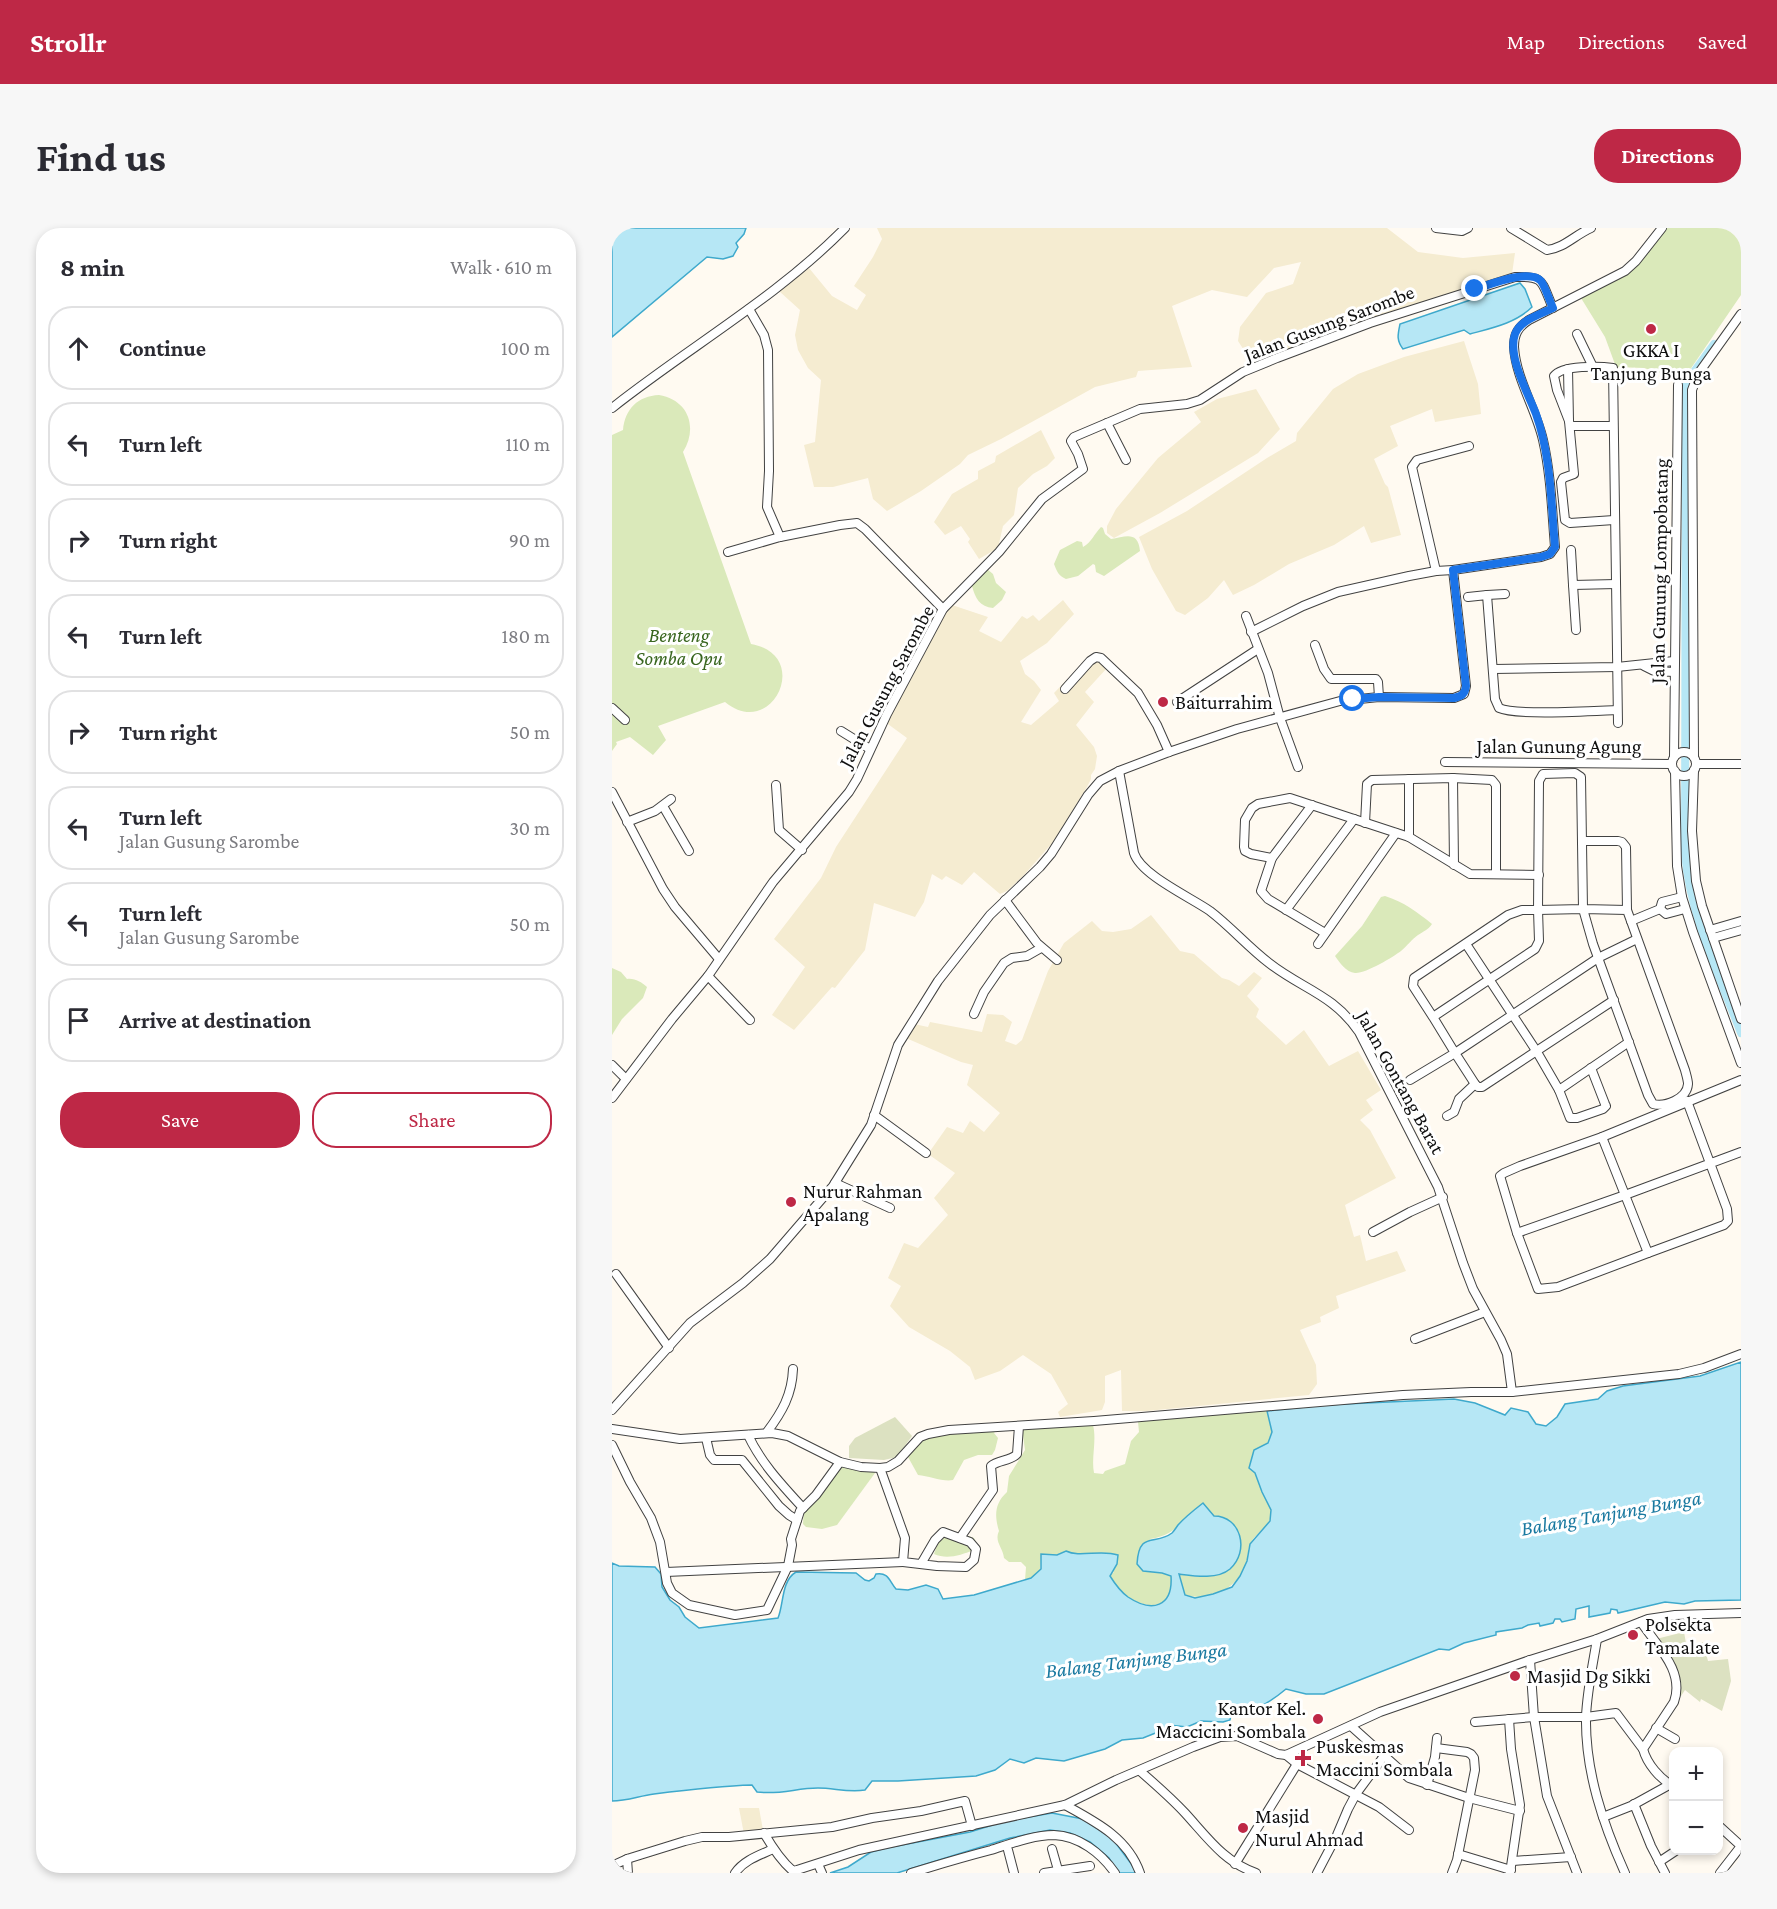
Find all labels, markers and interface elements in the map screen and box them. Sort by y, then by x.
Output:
text: Strollr [30,27,107,58]
text: Map [1507,30,1545,54]
text: Directions [1578,30,1665,54]
text: Saved [1698,30,1747,54]
button: Directions [1594,129,1741,183]
text: Find us [36,133,166,180]
text: 8 min [60,253,125,282]
text: Walk · 610 m [450,256,552,278]
route end [1461,275,1487,301]
street label: Jalan Gusung Sarombe [1239,280,1418,367]
marker: GKKA I Tanjung Bunga [1644,322,1658,336]
icon: ahead [62,332,95,365]
text: Continue [119,336,206,361]
text: 100 m [501,337,550,359]
place label: GKKA I Tanjung Bunga [1590,339,1712,385]
icon: left [62,428,95,461]
text: Turn left [119,432,202,457]
text: 110 m [506,433,550,455]
street label: Jalan Gunung Lompobatang [1646,458,1673,686]
icon: right [62,524,95,557]
text: Turn right [119,528,217,553]
text: 90 m [509,529,550,551]
street label: Jalan Gusung Sarombe [833,601,939,773]
icon: left [62,620,95,653]
text: Turn left [119,624,202,649]
park label: Benteng Somba Opu [635,624,723,670]
text: 180 m [501,625,550,647]
route start [1339,685,1365,711]
place label: Baiturrahim [1175,691,1273,713]
marker: Baiturrahim [1156,695,1170,709]
icon: right [62,716,95,749]
text: Turn right [119,720,217,745]
text: 50 m [509,721,550,743]
street label: Jalan Gunung Agung [1475,735,1642,758]
text: Turn left [119,805,202,830]
icon: left [62,812,95,845]
text: 30 m [509,817,550,839]
text: Jalan Gusung Sarombe [119,830,299,852]
text: Turn left [119,901,202,926]
icon: left [62,908,95,941]
text: 50 m [509,913,550,935]
text: Jalan Gusung Sarombe [119,926,299,948]
icon: arrive [62,1004,95,1037]
street label: Jalan Gontang Barat [1351,1005,1450,1158]
text: Arrive at destination [119,1008,311,1033]
button: Save [60,1092,300,1148]
button: Share [312,1092,552,1148]
place label: Nurur Rahman Apalang [803,1180,923,1226]
marker: Nurur Rahman Apalang [784,1195,798,1209]
water label: Balang Tanjung Bunga [1519,1485,1703,1541]
place label: Polsekta Tamalate [1645,1613,1720,1658]
marker: Polsekta Tamalate [1626,1628,1640,1642]
water label: Balang Tanjung Bunga [1044,1637,1228,1683]
place label: Masjid Dg Sikki [1527,1665,1651,1688]
marker: Masjid Dg Sikki [1508,1669,1522,1683]
place label: Kantor Kel. Maccicini Sombala [1156,1697,1306,1742]
marker: Kantor Kel. Maccicini Sombala [1311,1712,1325,1726]
place label: Puskesmas Maccini Sombala [1316,1735,1453,1780]
map controls [1669,1747,1723,1855]
button: + [1669,1747,1723,1801]
marker: Puskesmas Maccini Sombala [1294,1749,1312,1767]
button: − [1669,1801,1723,1855]
place label: Masjid Nurul Ahmad [1255,1805,1364,1850]
marker: Masjid Nurul Ahmad [1236,1821,1250,1835]

